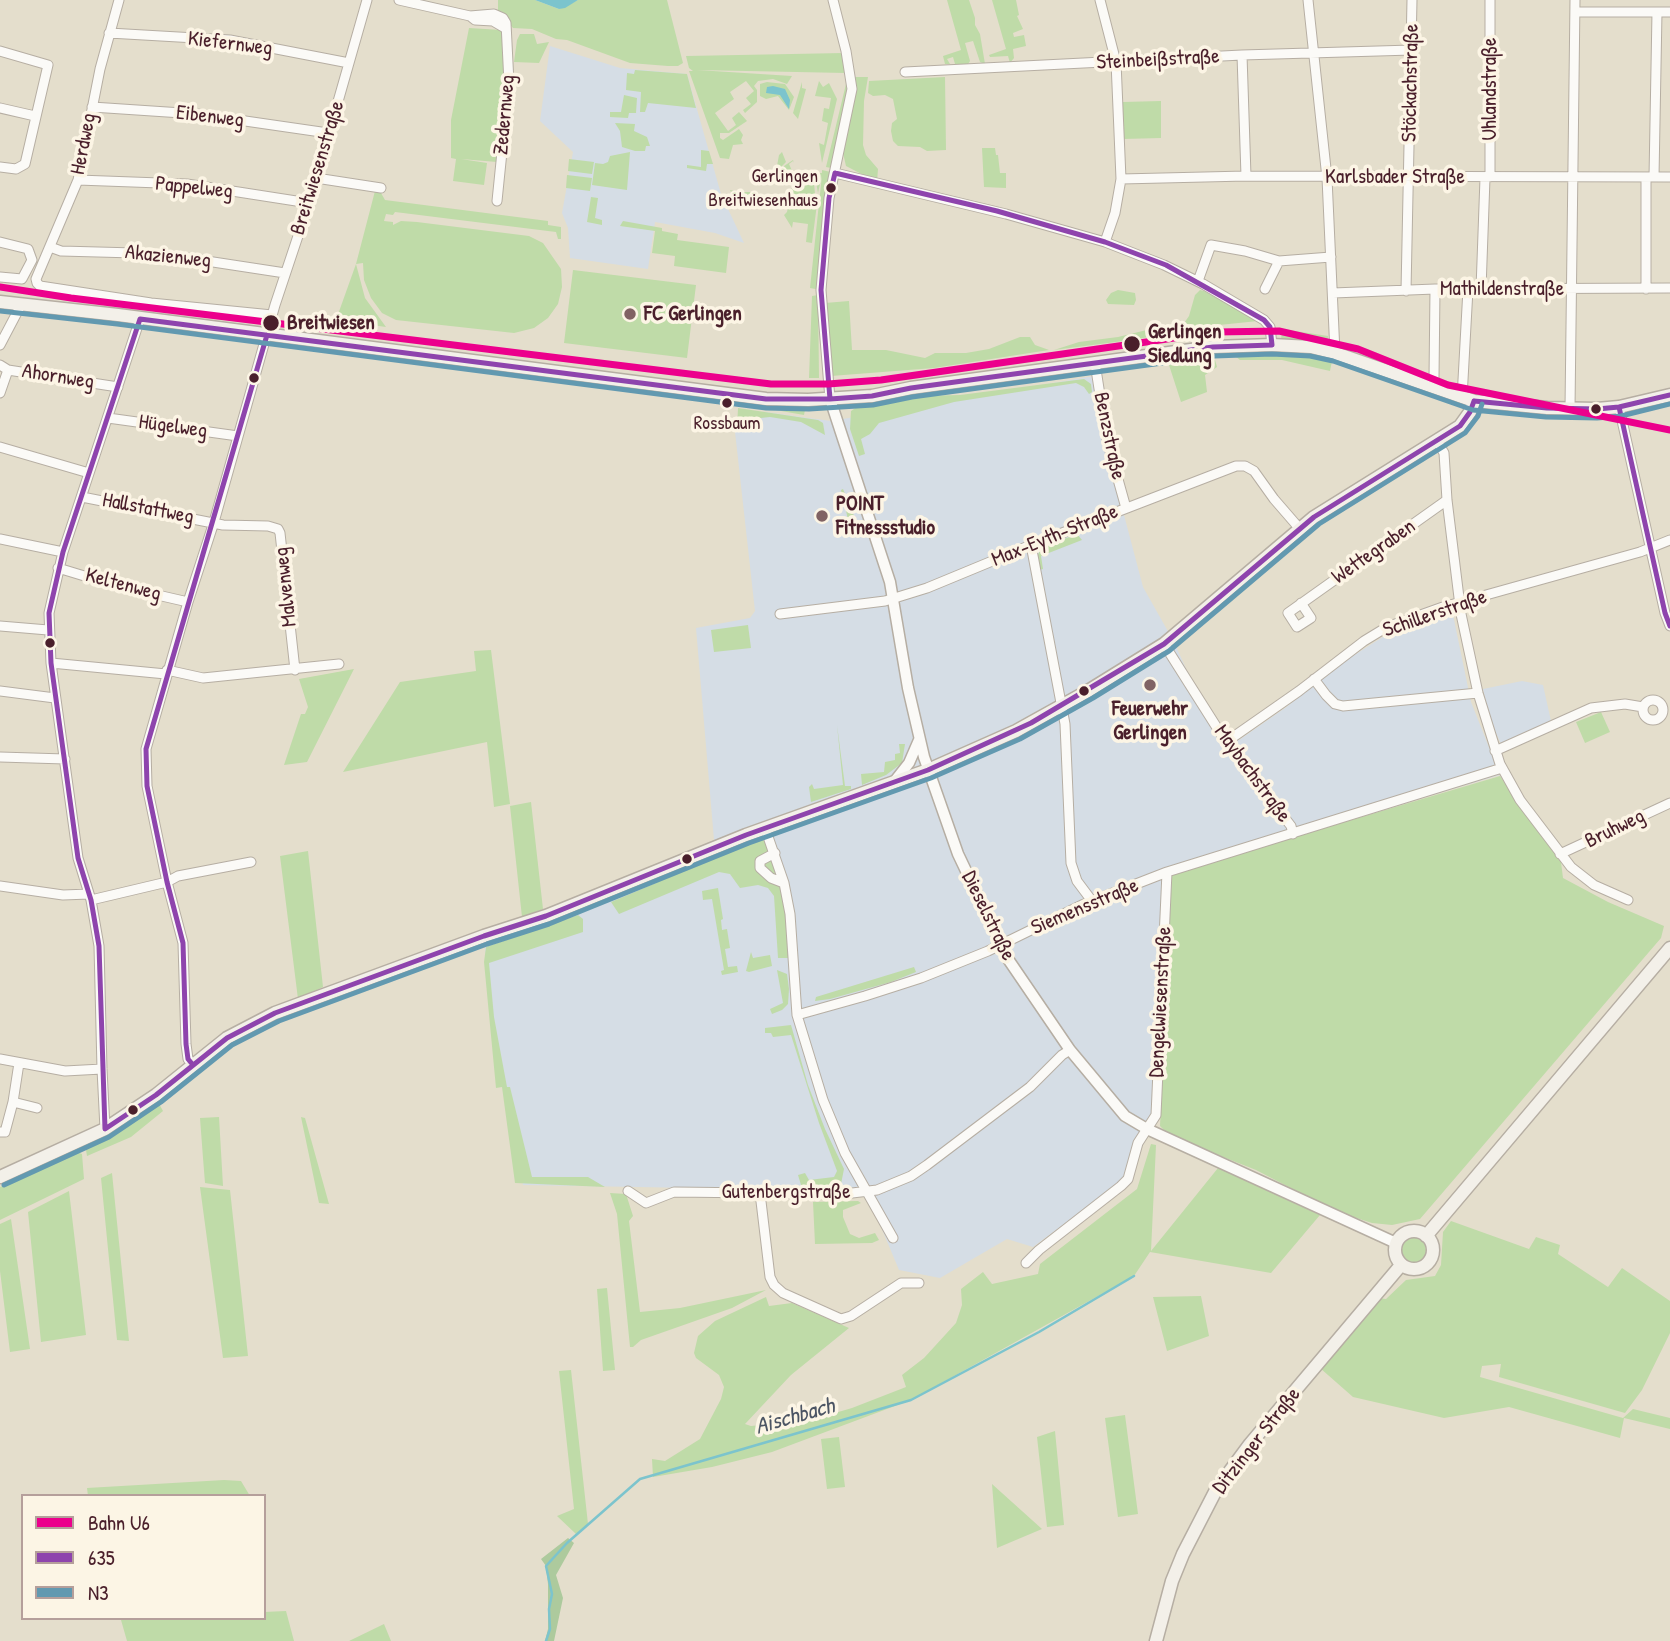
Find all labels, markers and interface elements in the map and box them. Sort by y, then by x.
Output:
street label: Stöckachstraße [1397,24,1425,142]
street label: Kiefernweg [186,26,274,62]
street label: Uhlandstraße [1477,38,1503,140]
street label: Steinbeißstraße [1096,44,1220,76]
street label: Zedernweg [489,74,521,156]
street label: Breitwiesenstraße [286,98,350,238]
street label: Eibenweg [175,100,245,134]
street label: Herdweg [66,111,102,177]
street label: Karlsbader Straße [1325,164,1465,190]
place label: Gerlingen Breitwiesenhaus [708,166,818,210]
street label: Pappelweg [154,171,234,205]
marker: Gerlingen Breitwiesenhaus [824,181,838,195]
street label: Akazienweg [124,240,212,274]
street label: Mathildenstraße [1440,276,1564,302]
place label: FC Gerlingen [644,301,742,327]
marker: FC Gerlingen [622,306,638,322]
place label: Breitwiesen [287,310,375,336]
marker: Breitwiesen [261,313,281,333]
place label: Gerlingen Siedlung [1148,319,1221,369]
marker: Gerlingen Siedlung [1122,334,1142,354]
street label: Ahornweg [20,359,96,395]
unlabelled marker [247,371,261,385]
street label: Benzstraße [1087,390,1131,482]
marker: Rossbaum [720,396,734,410]
unlabelled marker [1589,402,1603,416]
street label: Hügelweg [137,410,209,444]
place label: Rossbaum [694,413,760,435]
street label: Hallstattweg [100,488,196,530]
place label: POINT Fitnessstudio [836,491,935,541]
street label: Max-Eyth-Straße [988,499,1122,573]
marker: POINT Fitnessstudio [814,508,830,524]
street label: Wettegraben [1327,514,1421,590]
street label: Malvenweg [269,546,303,628]
street label: Keltenweg [82,563,164,607]
street label: Schillerstraße [1380,585,1490,643]
unlabelled marker [43,636,57,650]
marker: Feuerwehr Gerlingen [1142,677,1158,693]
unlabelled marker [1077,684,1091,698]
place label: Feuerwehr Gerlingen [1112,696,1188,746]
street label: Maybachstraße [1208,720,1296,828]
street label: Bruhweg [1581,804,1649,854]
unlabelled marker [680,852,694,866]
street label: Dieselstraße [956,867,1020,965]
street label: Siemensstraße [1028,873,1142,941]
street label: Dengelwiesenstraße [1144,926,1178,1078]
unlabelled marker [126,1103,140,1117]
street label: Gutenbergstraße [721,1179,851,1205]
street label: Ditzinger Straße [1208,1383,1306,1499]
water label: Aischbach [752,1393,838,1441]
legend [21,1494,266,1620]
text: Bahn U6 [88,1508,150,1537]
text: 635 [88,1543,115,1572]
text: N3 [88,1578,109,1607]

